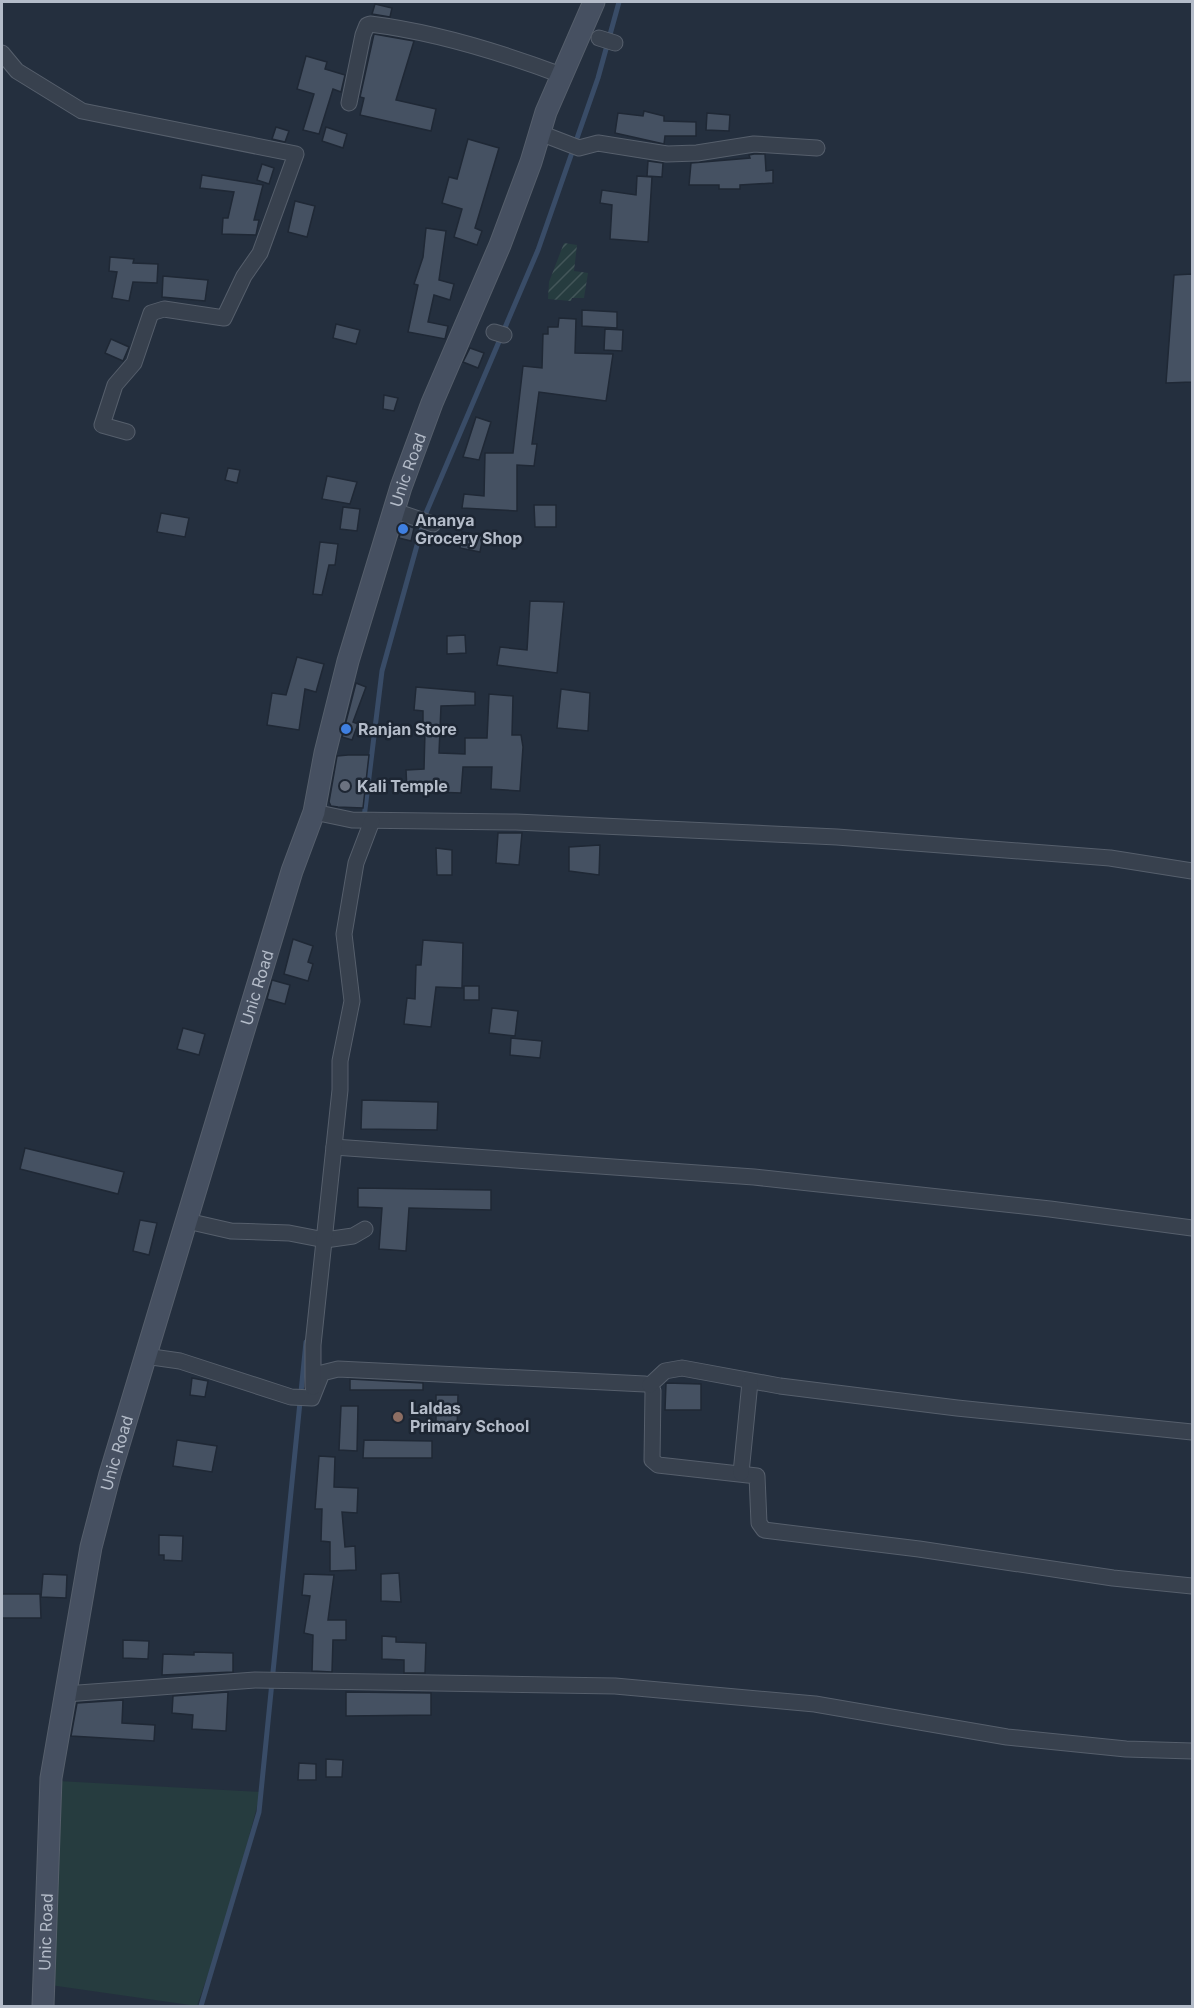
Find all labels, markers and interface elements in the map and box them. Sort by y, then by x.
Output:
street label: Unic Road [386,430,430,509]
place label: Ananya Grocery Shop [415,510,522,548]
marker: Ananya Grocery Shop [396,522,410,536]
place label: Ranjan Store [358,719,457,739]
marker: Ranjan Store [339,722,353,736]
place label: Kali Temple [357,776,448,796]
marker: Kali Temple [338,779,352,793]
street label: Unic Road [236,948,278,1028]
place label: Laldas Primary School [410,1398,529,1436]
marker: Laldas Primary School [391,1410,405,1424]
street label: Unic Road [96,1413,137,1493]
street label: Unic Road [34,1893,57,1971]

